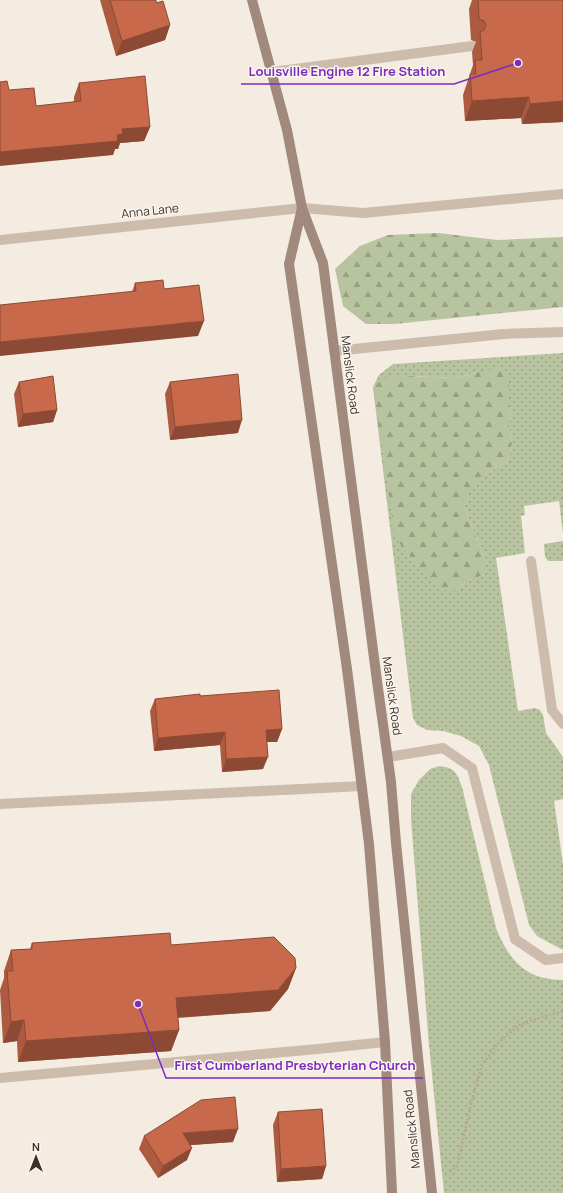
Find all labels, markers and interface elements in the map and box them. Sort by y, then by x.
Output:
callout: Louisville Engine 12 Fire Station [241,59,454,84]
text: Louisville Engine 12 Fire Station [249,62,446,80]
street label: Anna Lane [120,199,180,222]
street label: Manslick Road [337,335,364,415]
street label: Manslick Road [379,656,406,736]
callout: First Cumberland Presbyterian Church [166,1053,423,1078]
text: First Cumberland Presbyterian Church [174,1056,416,1074]
street label: Manslick Road [399,1089,424,1169]
north arrow [16,1137,56,1177]
text: N [32,1139,40,1154]

